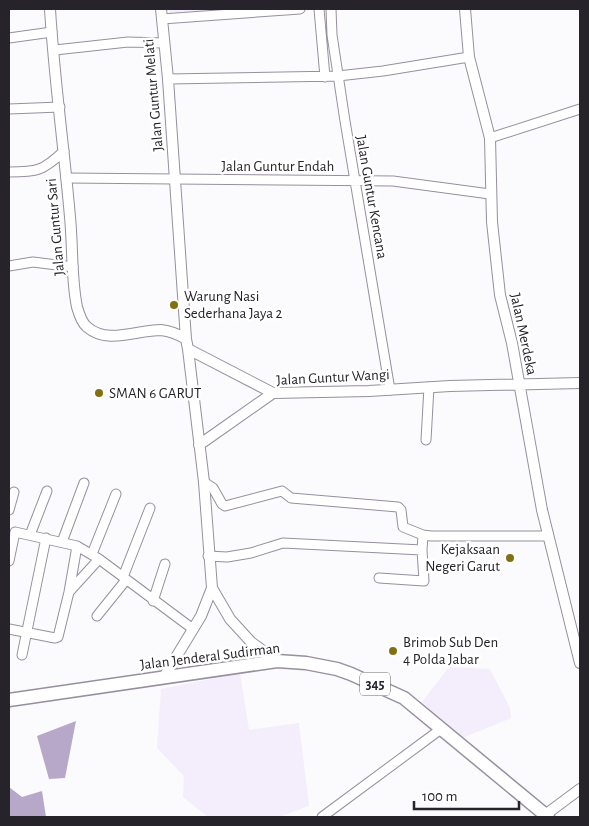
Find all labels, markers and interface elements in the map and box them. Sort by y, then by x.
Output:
street label: Jalan Guntur Melati [141,38,166,152]
street label: Jalan Guntur Kencana [353,134,390,260]
street label: Jalan Guntur Endah [222,159,334,174]
street label: Jalan Guntur Sari [44,178,67,276]
place label: Warung Nasi Sederhana Jaya 2 [184,289,283,321]
street label: Jalan Merdeka [508,292,540,377]
marker: Warung Nasi Sederhana Jaya 2 [168,299,180,311]
street label: Jalan Guntur Wangi [276,367,390,388]
place label: SMAN 6 GARUT [109,386,202,401]
marker: SMAN 6 GARUT [93,387,105,399]
place label: Kejaksaan Negeri Garut [425,542,500,574]
marker: Kejaksaan Negeri Garut [504,552,516,564]
place label: Brimob Sub Den 4 Polda Jabar [403,635,498,667]
street label: Jalan Jenderal Sudirman [139,640,281,673]
marker: Brimob Sub Den 4 Polda Jabar [387,645,399,657]
road number: 345 [360,672,390,696]
scale bar [414,778,519,810]
text: 100 m [422,789,457,804]

